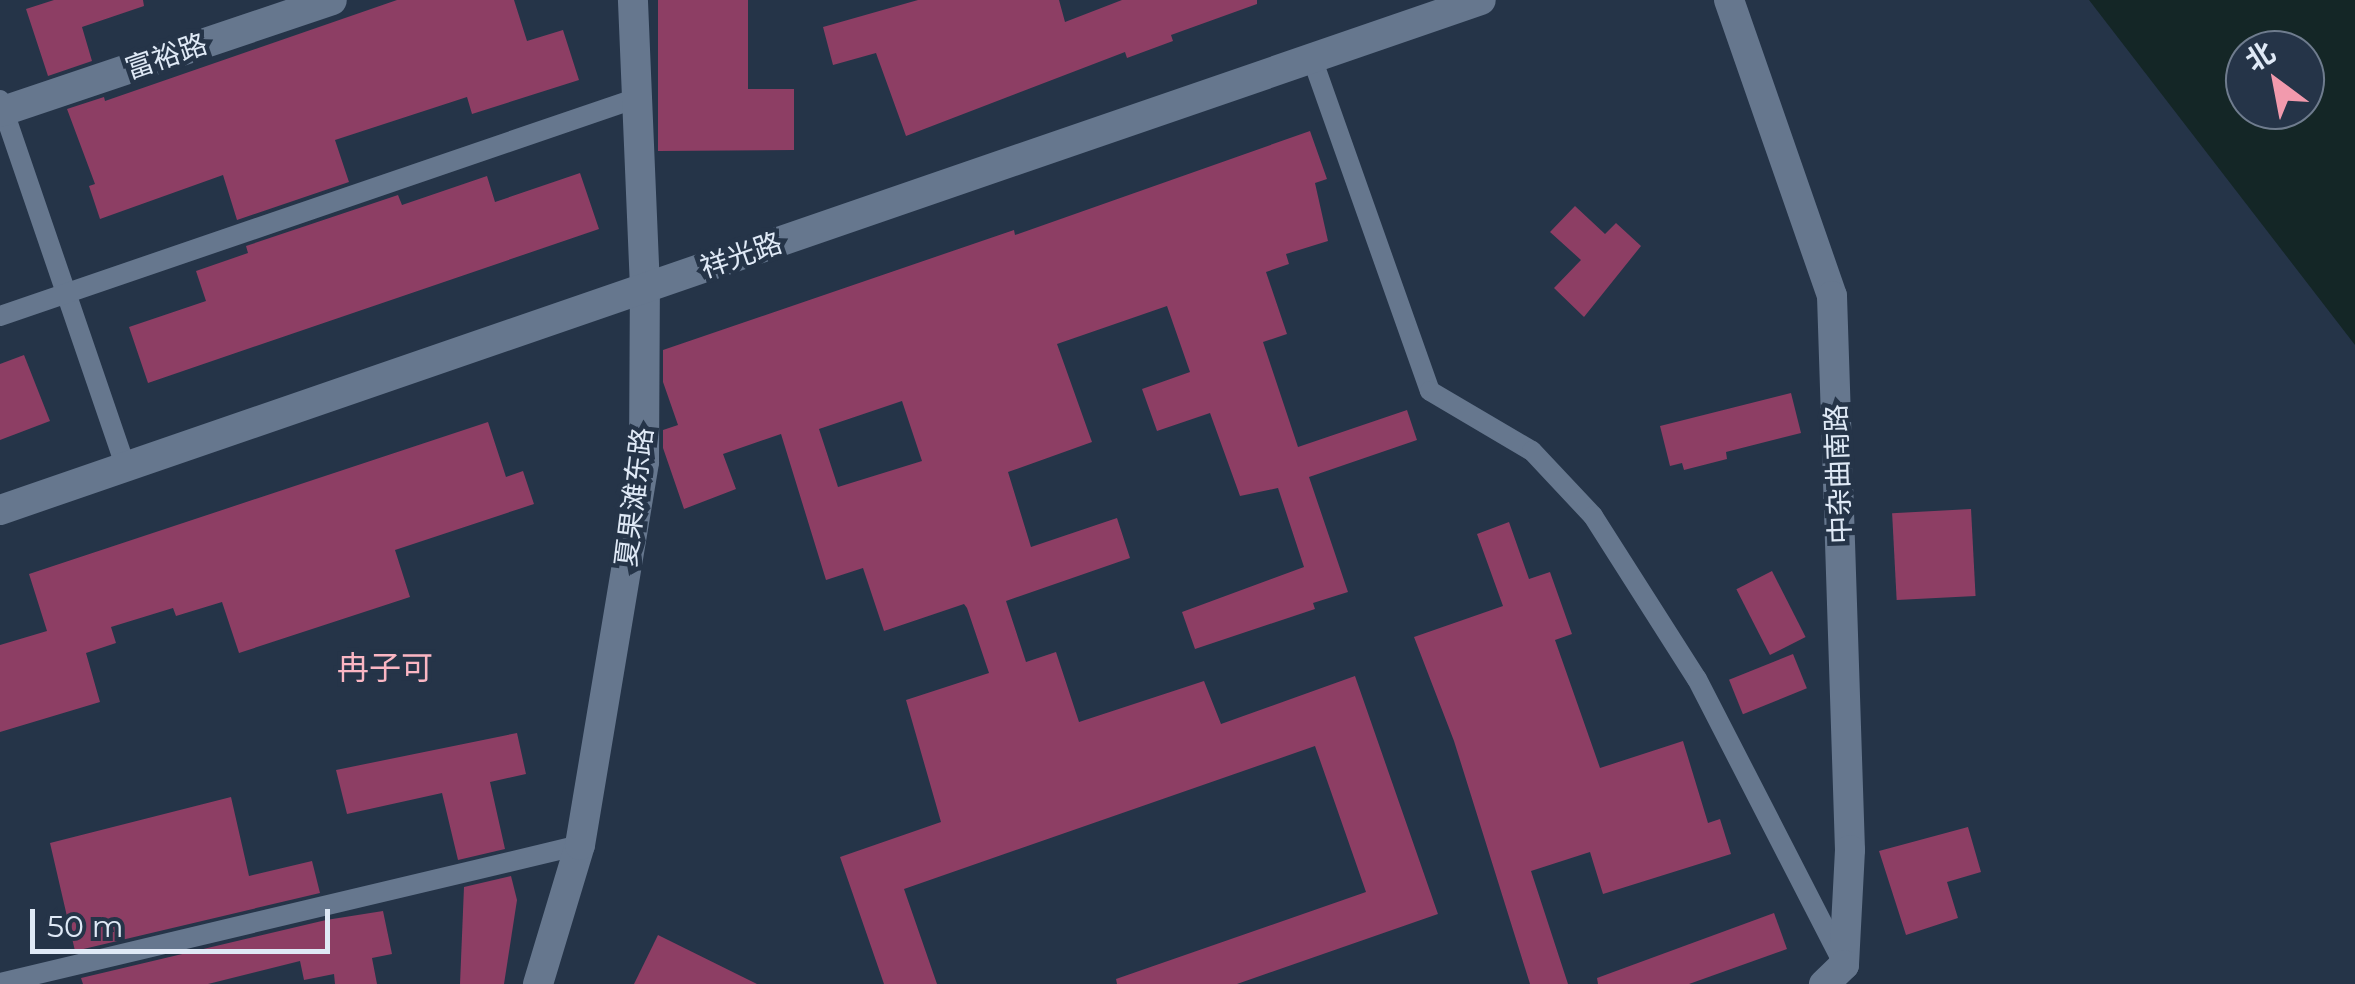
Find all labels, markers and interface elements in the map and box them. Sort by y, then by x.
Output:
street label: 富裕路 [121,26,211,86]
north arrow [2225,30,2325,130]
text: 北 [2239,34,2281,78]
street label: 祥光路 [696,225,786,285]
street label: 中杂曲南路 [1819,403,1857,545]
street label: 夏果滩东路 [609,425,659,569]
district label: 冉子可 [337,649,433,687]
scale bar [35,889,335,951]
text: 50 m [47,908,124,945]

